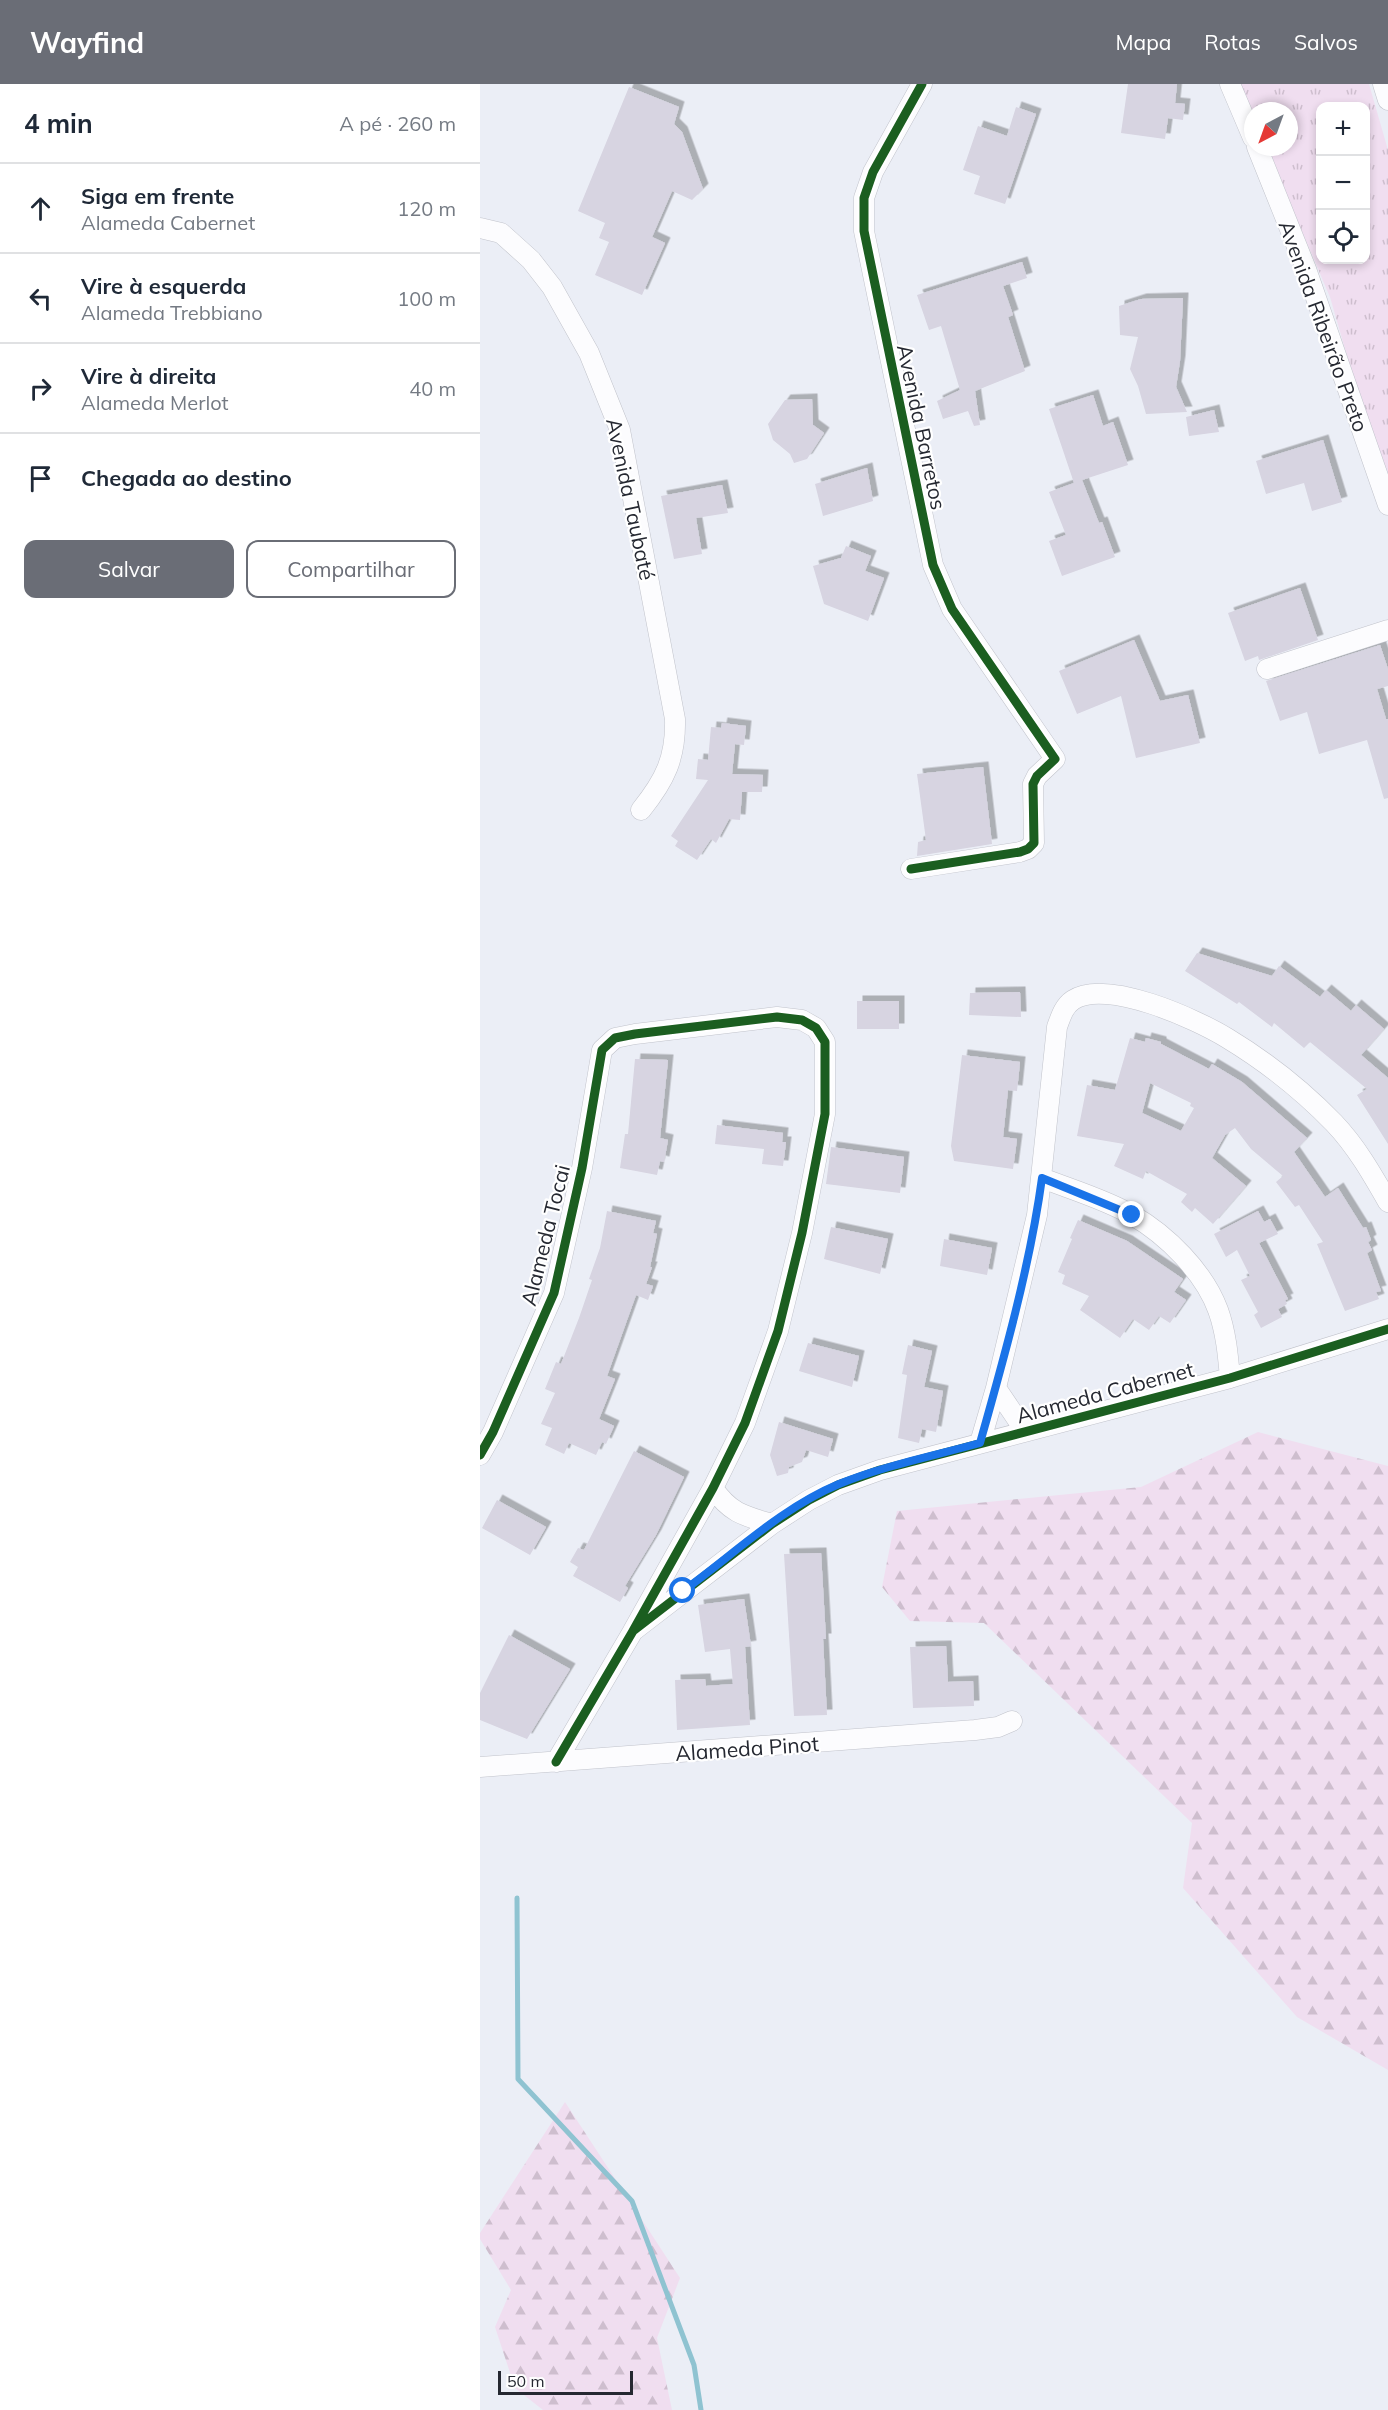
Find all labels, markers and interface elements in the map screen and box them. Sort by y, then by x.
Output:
text: Wayfind [30,25,144,60]
text: Mapa [1116,29,1171,55]
text: Rotas [1204,29,1261,55]
text: Salvos [1294,29,1358,55]
north arrow [1244,102,1298,156]
map controls [1316,102,1370,264]
button: + [1316,102,1370,156]
text: 4 min [24,107,93,140]
text: A pé · 260 m [339,111,456,136]
button: − [1316,156,1370,210]
text: Siga em frente [81,182,234,210]
icon: ahead [24,192,57,225]
text: 120 m [397,196,456,221]
text: Alameda Cabernet [81,210,255,235]
button: locate [1316,210,1370,264]
street label: Avenida Ribeirão Preto [1274,217,1374,435]
text: Vire à esquerda [81,272,246,300]
icon: left [24,282,57,315]
text: 100 m [397,286,456,311]
text: Alameda Trebbiano [81,300,263,325]
street label: Avenida Barretos [892,342,952,512]
text: Vire à direita [81,362,216,390]
icon: right [24,372,57,405]
text: 40 m [409,376,456,401]
text: Alameda Merlot [81,390,229,415]
street label: Avenida Taubaté [601,416,661,582]
icon: arrive [24,462,57,495]
text: Chegada ao destino [81,464,292,492]
button: Salvar [24,540,234,598]
button: Compartilhar [246,540,456,598]
street label: Alameda Tocai [515,1162,575,1308]
route end [1118,1201,1144,1227]
street label: Alameda Cabernet [1013,1356,1197,1428]
route start [669,1577,695,1603]
street label: Alameda Pinot [674,1730,820,1766]
scale bar [498,2368,633,2396]
text: 50 m [507,2371,544,2391]

